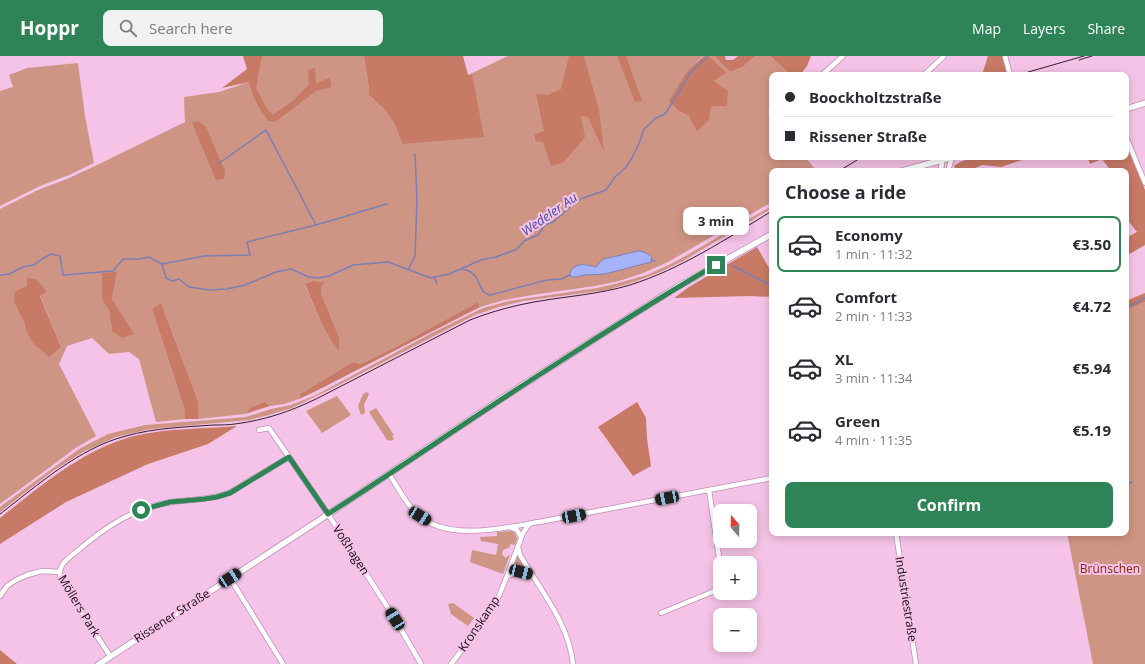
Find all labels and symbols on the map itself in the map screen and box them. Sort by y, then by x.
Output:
water label: Wedeler Au [517,188,581,240]
callout: 3 min [683,207,749,235]
route end [707,256,725,274]
car [654,490,680,506]
route start [132,501,150,519]
north arrow [713,504,757,548]
car [407,505,433,527]
car [561,508,587,524]
street label: Voßhagen [329,521,374,578]
street label: Industriestraße [891,555,922,643]
park label: Brünschen [1080,560,1140,577]
car [508,563,534,581]
car [217,566,243,590]
street label: Möllers Park [54,572,105,641]
street label: Rissener Straße [130,585,213,647]
street label: Kronskamp [454,592,504,655]
car [383,606,407,632]

